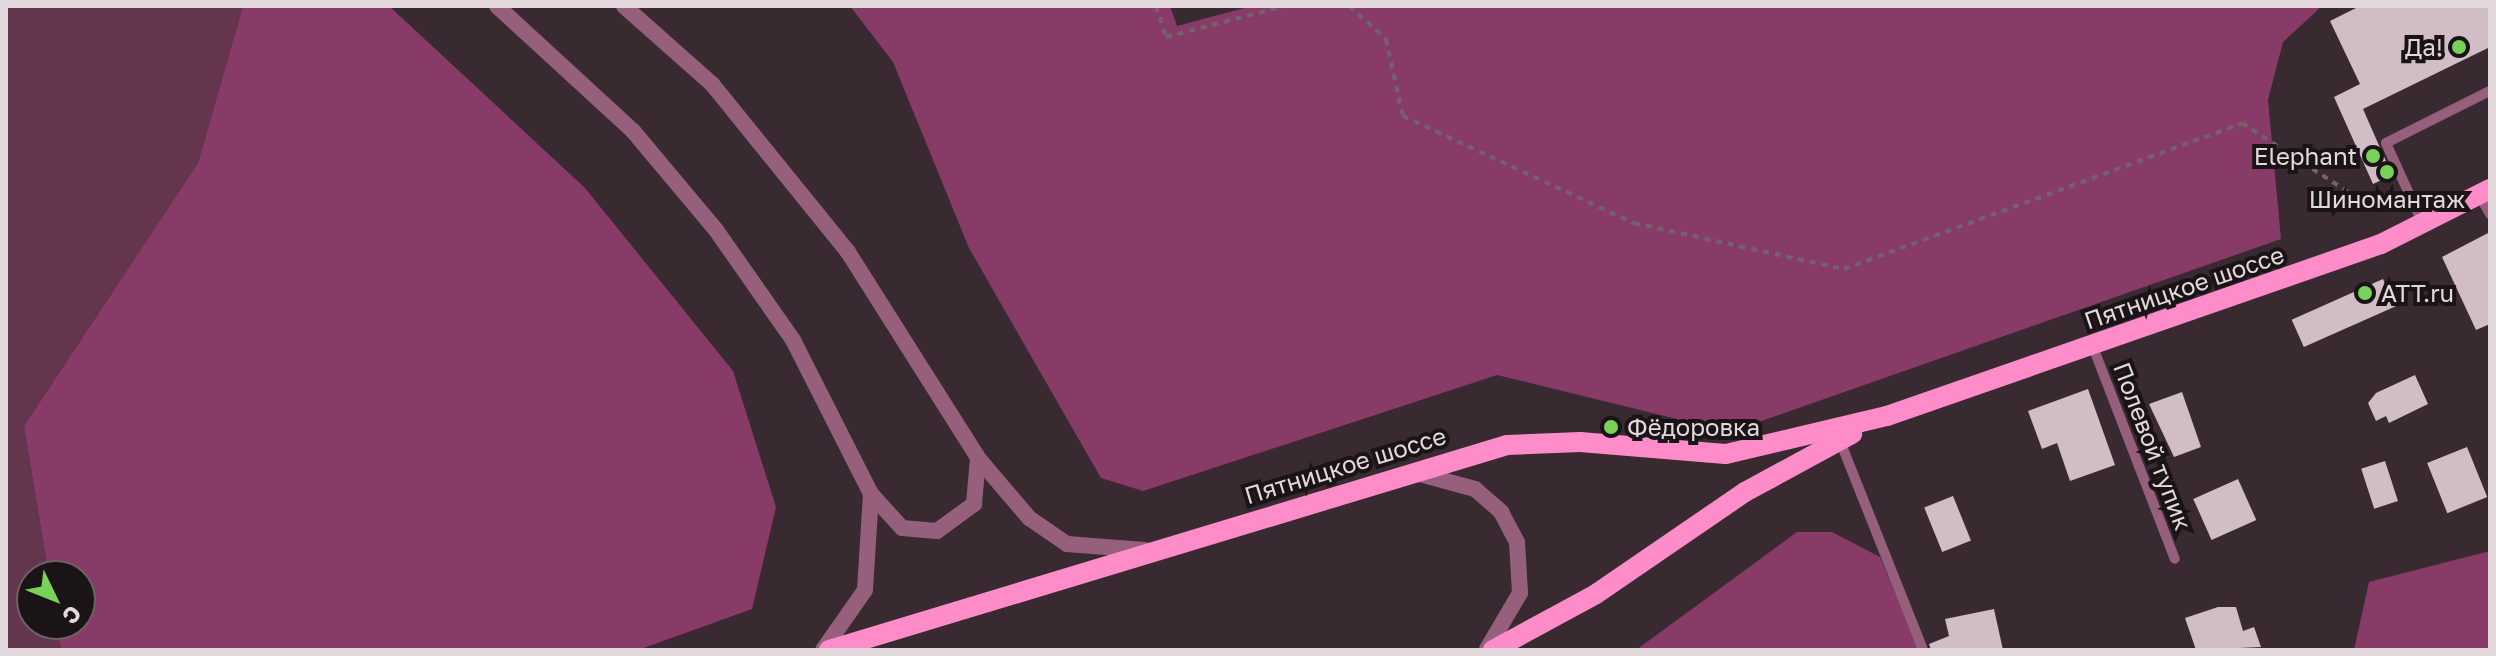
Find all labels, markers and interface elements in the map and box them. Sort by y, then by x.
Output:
place label: Да! [2405,33,2443,61]
marker: Да! [2450,38,2468,56]
place label: Elephant [2254,142,2357,170]
marker: Elephant [2364,147,2382,165]
marker: Шиномантаж [2378,163,2396,181]
place label: Шиномантаж [2309,185,2465,213]
street label: Пятницкое шоссе [2080,239,2288,335]
place label: ATT.ru [2381,279,2454,307]
marker: ATT.ru [2356,284,2374,302]
street label: Полевой тупик [2108,358,2198,534]
place label: Фёдоровка [1627,413,1760,441]
marker: Фёдоровка [1602,418,1620,436]
street label: Пятницкое шоссе [1241,421,1449,509]
north arrow [16,560,96,640]
text: С [57,600,88,630]

